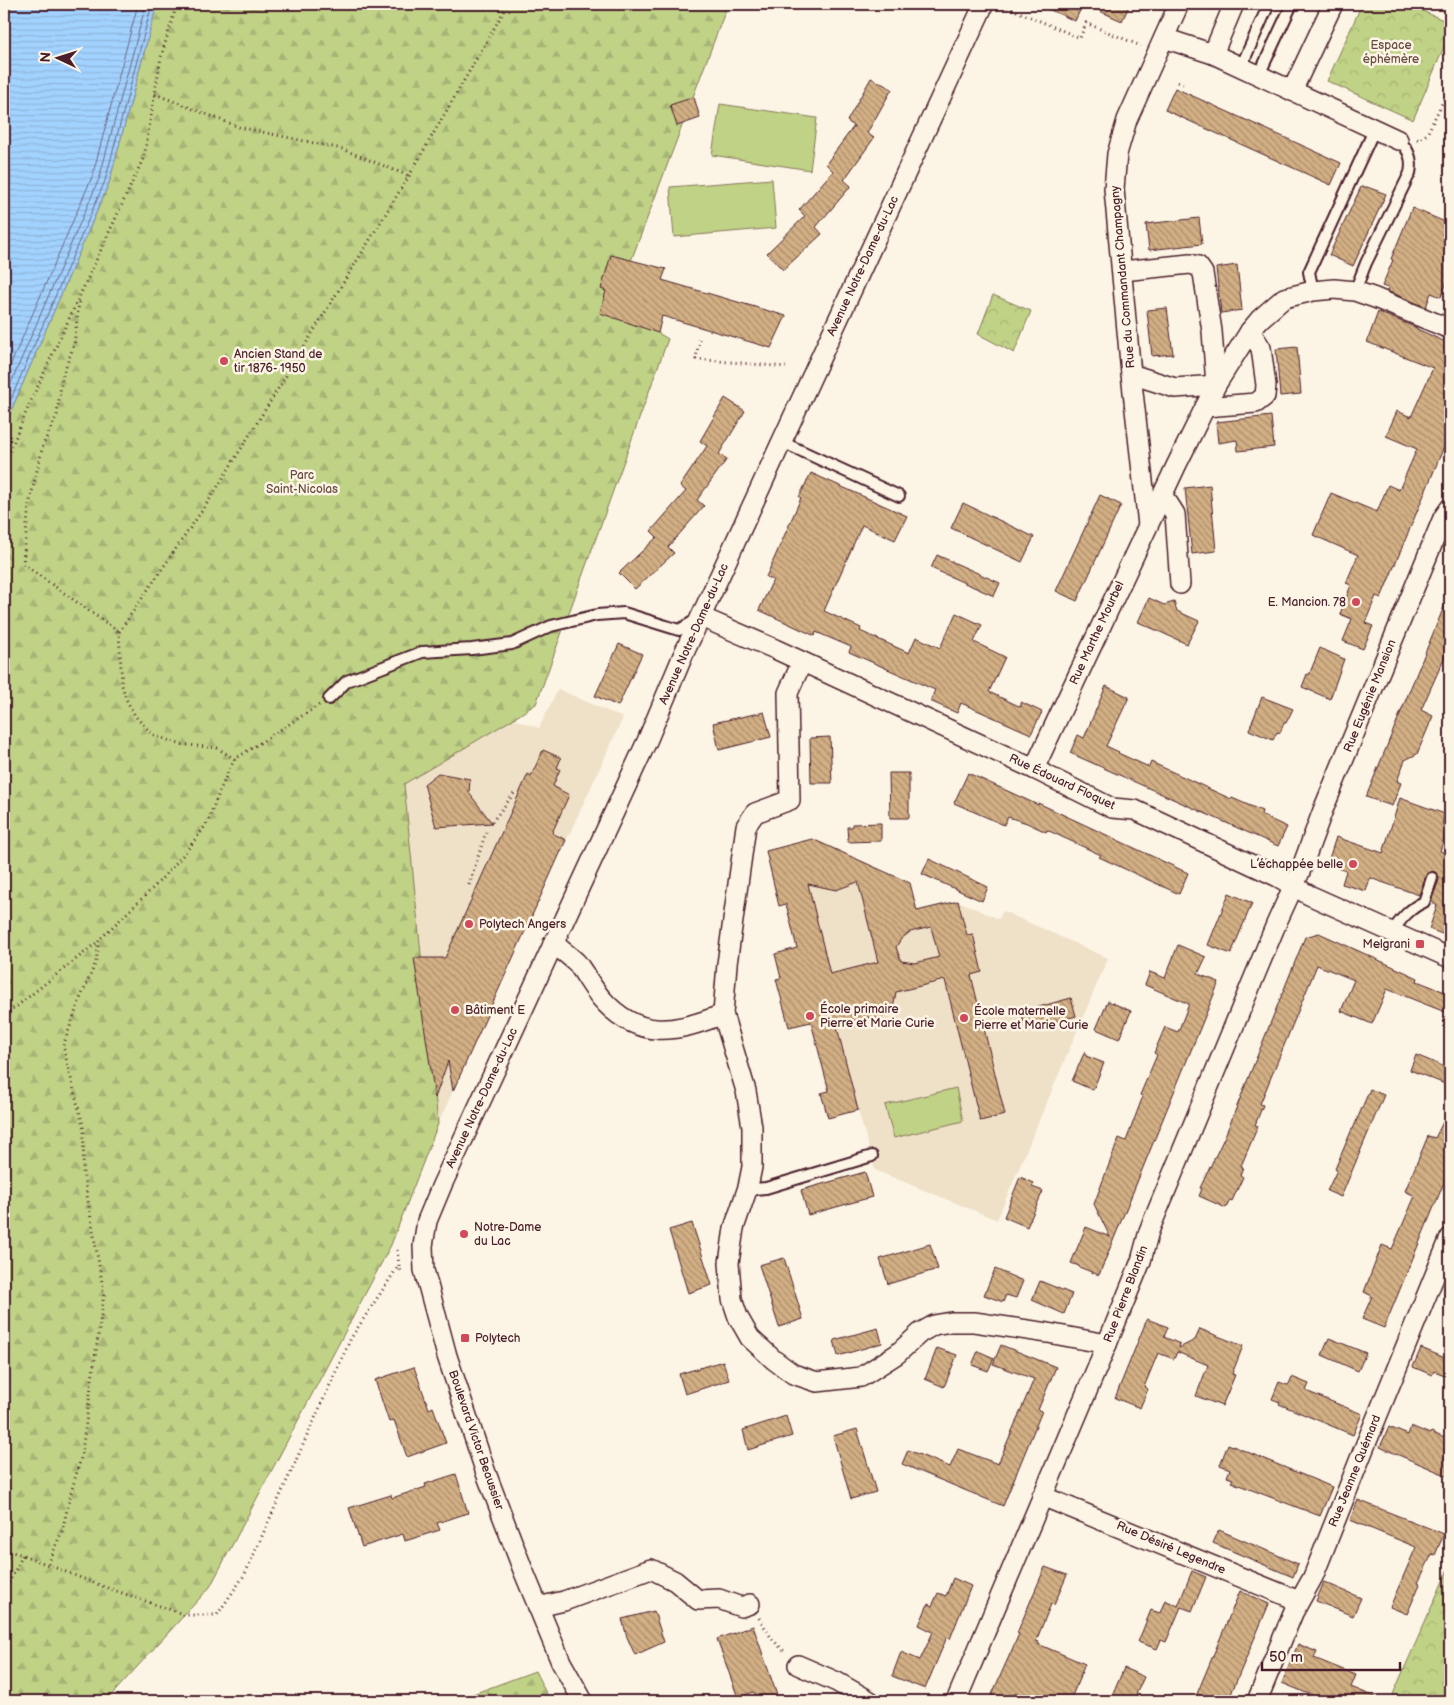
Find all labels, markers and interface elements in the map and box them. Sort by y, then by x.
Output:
north arrow [32,32,82,82]
park label: Espace éphémère [1363,38,1419,67]
text: N [37,51,54,63]
street label: Rue du Commandant Champagny [1107,185,1138,369]
street label: Avenue Notre-Dame-du-Lac [824,194,902,338]
place label: Ancien Stand de tir 1876- 1950 [234,347,322,376]
marker: Ancien Stand de tir 1876- 1950 [218,355,230,367]
park label: Parc Saint-Nicolas [266,468,338,497]
street label: Avenue Notre-Dame-du-Lac [656,561,732,707]
street label: Rue Marthe Mourbel [1066,579,1128,687]
place label: E. Mancion. 78 [1268,595,1346,610]
marker: E. Mancion. 78 [1350,596,1362,608]
street label: Rue Eugénie Mansion [1341,637,1400,755]
street label: Rue Édouard Floquet [1006,750,1118,813]
place label: L’échappée belle [1250,857,1343,872]
marker: L’échappée belle [1347,858,1359,870]
place label: Polytech Angers [479,917,566,932]
marker: Polytech Angers [463,918,475,930]
place label: Melgrani [1363,937,1410,952]
marker: Melgrani [1414,938,1426,950]
place label: École primaire Pierre et Marie Curie [820,1001,934,1031]
place label: Bâtiment E [465,1003,525,1018]
place label: École maternelle Pierre et Marie Curie [974,1003,1088,1033]
marker: Bâtiment E [449,1004,461,1016]
marker: École primaire Pierre et Marie Curie [804,1010,816,1022]
marker: École maternelle Pierre et Marie Curie [958,1012,970,1024]
street label: Avenue Notre-Dame-du-Lac [443,1026,521,1170]
place label: Notre-Dame du Lac [474,1220,541,1249]
marker: Notre-Dame du Lac [458,1228,470,1240]
street label: Rue Pierre Blandin [1101,1243,1151,1345]
place label: Polytech [475,1331,521,1346]
marker: Polytech [459,1332,471,1344]
street label: Boulevard Victor Beaussier [445,1368,507,1512]
street label: Rue Jeanne Quémard [1326,1413,1384,1529]
street label: Rue Désiré Legendre [1114,1518,1228,1578]
scale bar [1262,1640,1399,1672]
text: 50 m [1269,1648,1303,1667]

